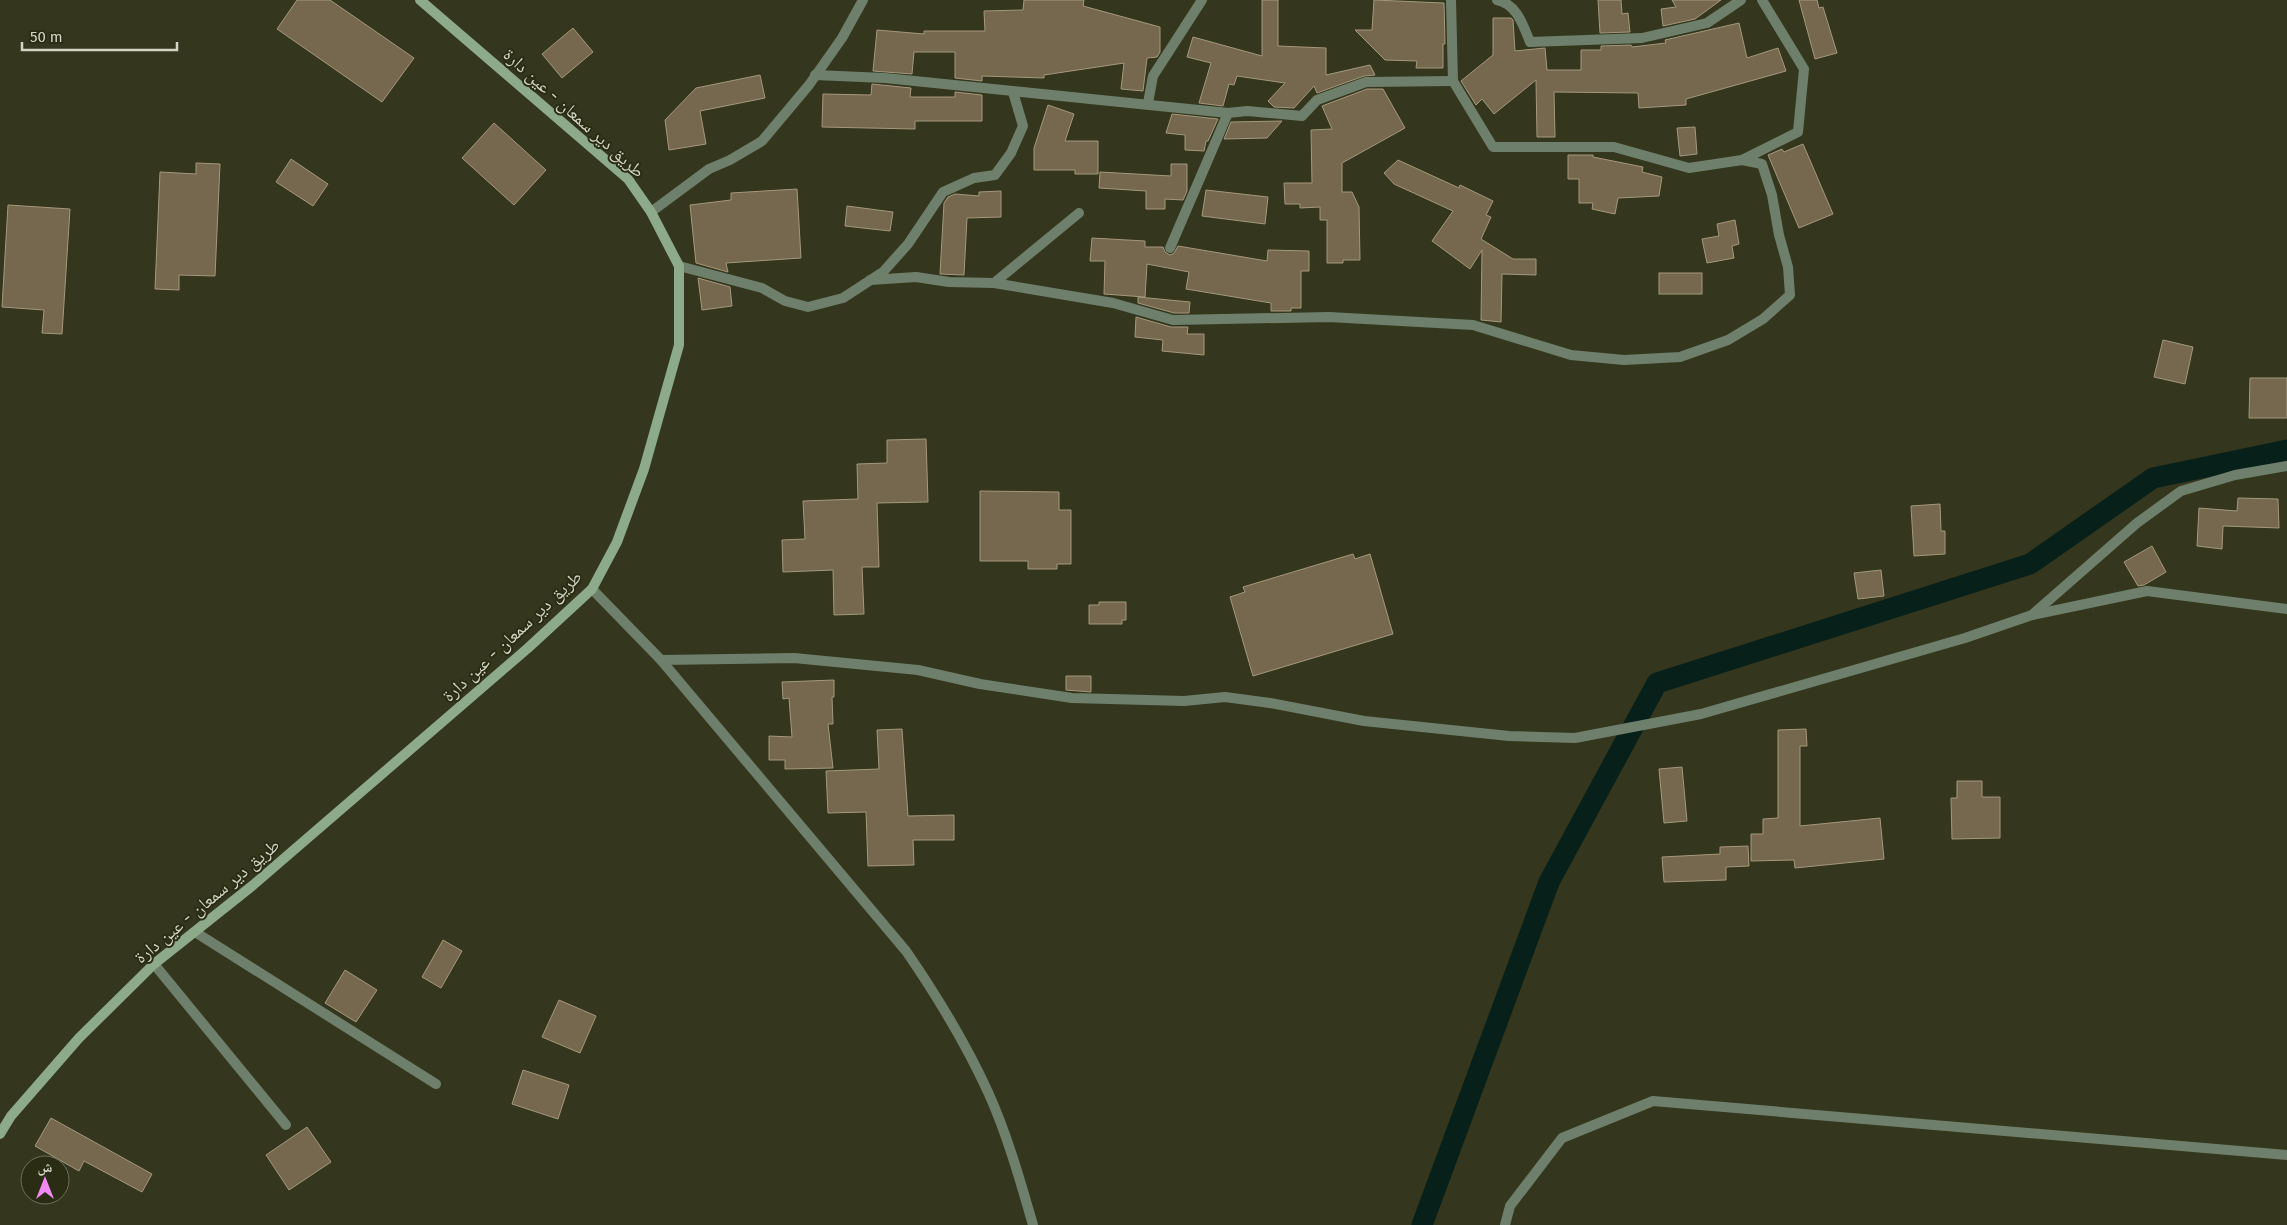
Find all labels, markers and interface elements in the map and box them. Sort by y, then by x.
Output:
scale bar [22,20,178,52]
text: 50 m [30,28,63,46]
street label: طريق دير سمعان - عين دارة [499,44,649,182]
street label: طريق دير سمعان - عين دارة [438,566,586,706]
street label: طريق دير سمعان - عين دارة [130,834,284,968]
north arrow [20,1155,70,1205]
text: ش [38,1159,53,1176]

